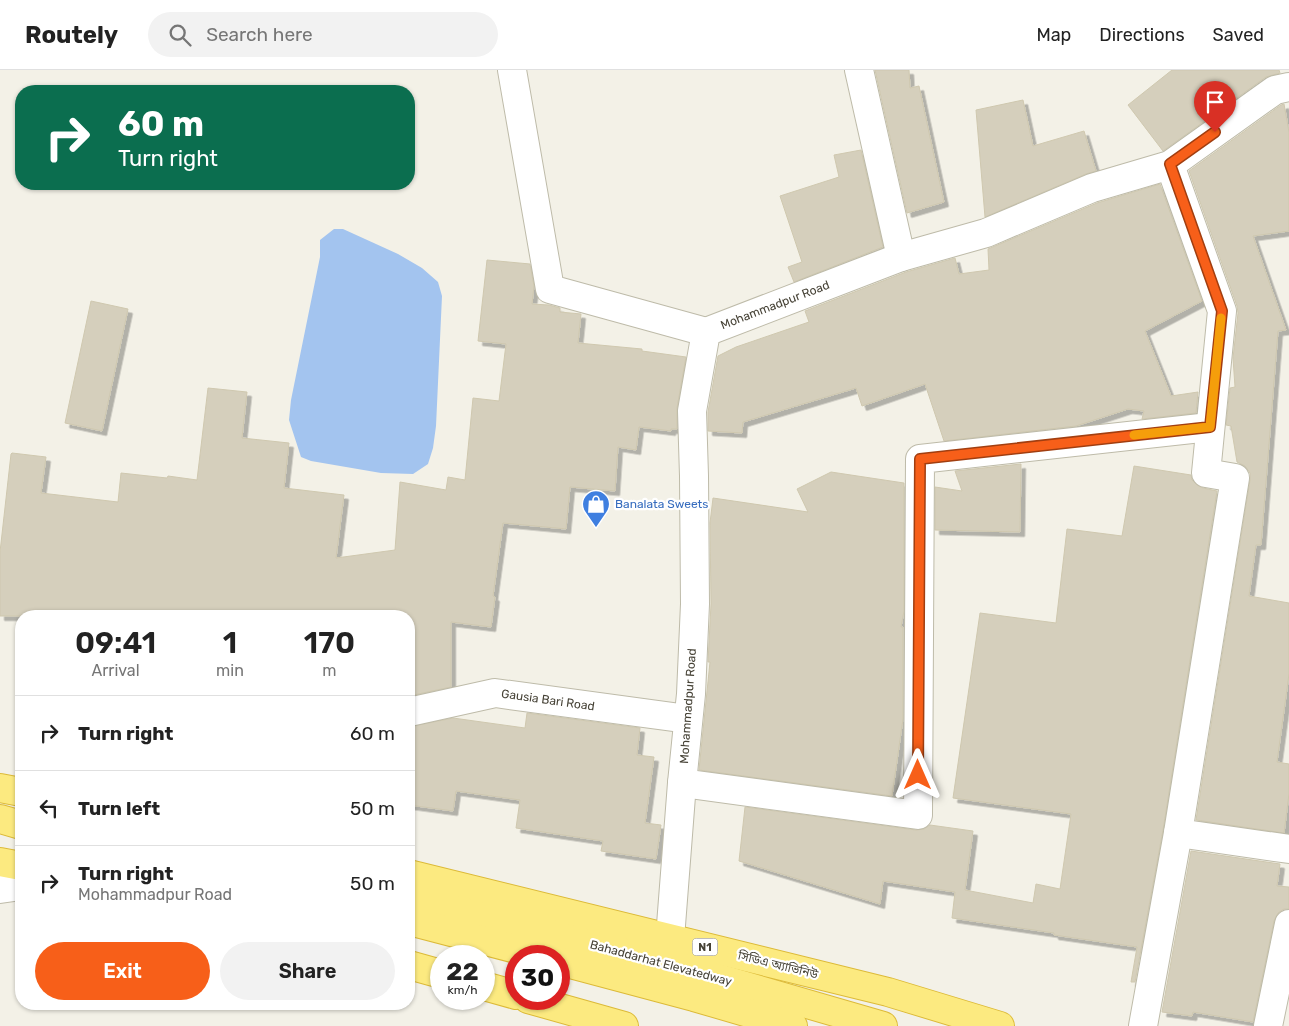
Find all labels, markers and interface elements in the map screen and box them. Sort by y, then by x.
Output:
search box [148,12,498,57]
text: Routely [25,21,118,49]
icon: search [166,21,194,49]
text: Search here [206,23,313,46]
text: Map [1036,24,1071,46]
text: Directions [1099,24,1185,46]
text: Saved [1213,24,1264,46]
pin [1194,81,1236,132]
icon: arrive [1201,88,1229,116]
text: 60 m [118,103,204,145]
icon: right [35,105,100,170]
text: Turn right [118,145,218,172]
street label: Mohammadpur Road [719,278,831,332]
shop icon: Banalata Sweets [581,489,611,528]
place label: Banalata Sweets [615,497,708,511]
text: 09:41 [75,625,156,661]
text: 1 [223,625,237,661]
text: 170 [304,625,355,661]
street label: Mohammadpur Road [677,648,699,764]
text: Arrival [92,661,140,680]
text: min [216,661,244,680]
text: m [322,661,337,680]
street label: Gausia Bari Road [500,687,596,713]
icon: right [35,719,63,747]
text: Turn right [78,722,173,745]
text: 60 m [350,722,395,745]
position arrow [891,748,943,800]
icon: left [35,794,63,822]
text: Turn left [78,797,160,820]
text: 50 m [350,797,395,820]
text: Turn right [78,862,173,885]
icon: right [35,869,63,897]
text: 50 m [350,872,395,895]
text: Mohammadpur Road [78,885,232,904]
street label: Bahaddarhat Elevatedway [589,937,734,989]
road number: N1 [692,939,718,956]
button: Exit [35,942,210,1000]
button: Share [220,942,395,1000]
speed limit sign: 30 [505,945,570,1010]
street label: সিডিএ অ্যাভিনিউ [736,947,820,982]
text: 22 [446,957,479,986]
text: km/h [448,983,477,997]

